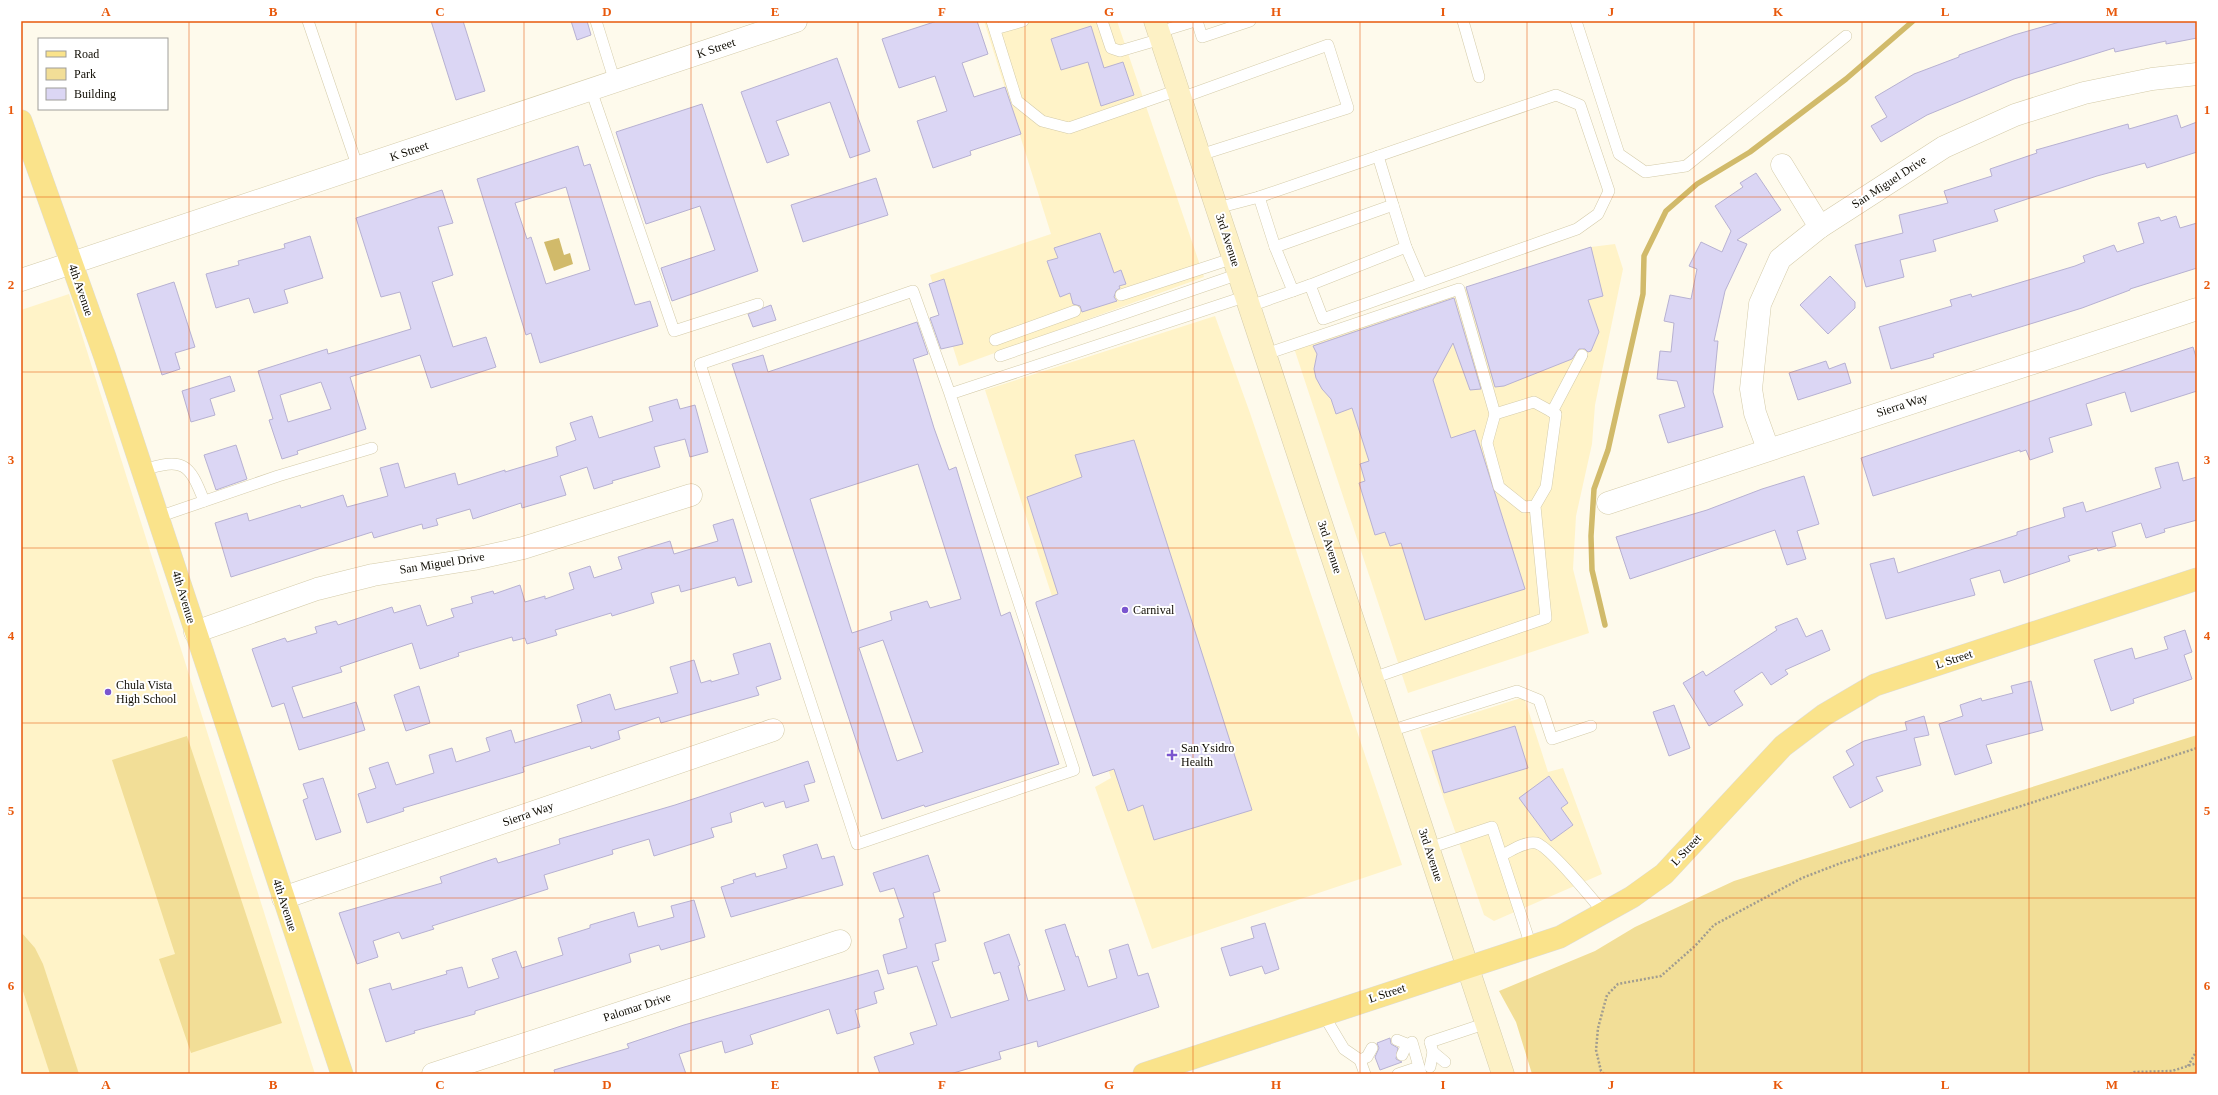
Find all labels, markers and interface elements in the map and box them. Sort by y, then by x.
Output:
text: A [101,4,111,19]
text: B [269,4,278,19]
text: C [435,4,445,19]
text: D [602,4,612,19]
text: E [771,4,779,19]
text: F [938,4,946,19]
text: G [1104,4,1114,19]
text: H [1271,4,1281,19]
text: I [1440,4,1446,19]
text: J [1608,4,1615,19]
text: K [1773,4,1784,19]
text: L [1941,4,1950,19]
text: M [2106,4,2118,19]
street label: K Street [695,35,738,61]
legend [38,38,168,110]
text: Road [74,47,99,61]
text: Park [74,67,96,81]
text: Building [74,87,116,101]
text: 1 [8,102,14,117]
text: 1 [2204,102,2210,117]
street label: K Street [388,138,431,164]
street label: San Miguel Drive [1849,153,1929,211]
street label: 3rd Avenue [1213,212,1243,268]
street label: 4th Avenue [66,262,96,318]
text: 2 [8,277,14,292]
text: 2 [2204,277,2210,292]
street label: Sierra Way [1875,390,1929,420]
text: 3 [8,452,15,467]
text: 3 [2204,452,2211,467]
street label: 3rd Avenue [1315,519,1345,575]
street label: San Miguel Drive [398,549,486,577]
street label: 4th Avenue [169,569,199,625]
place label: Carnival [1133,603,1175,617]
marker: Carnival [1120,605,1130,615]
text: 4 [8,628,15,643]
text: 4 [2204,628,2211,643]
street label: L Street [1934,646,1975,672]
place label: Chula Vista High School [116,678,177,706]
marker: Chula Vista High School [103,687,113,697]
place label: San Ysidro Health [1181,741,1234,769]
marker: San Ysidro Health [1166,749,1178,761]
street label: Sierra Way [501,799,555,829]
text: 5 [8,803,15,818]
text: 5 [2204,803,2211,818]
street label: 3rd Avenue [1416,827,1446,883]
street label: L Street [1668,831,1704,869]
street label: 4th Avenue [270,877,300,933]
text: 6 [8,978,15,993]
text: 6 [2204,978,2211,993]
street label: L Street [1367,980,1408,1006]
street label: Palomar Drive [601,989,673,1025]
text: A [101,1077,111,1092]
text: B [269,1077,278,1092]
text: C [435,1077,445,1092]
text: D [602,1077,612,1092]
text: E [771,1077,779,1092]
text: F [938,1077,946,1092]
text: G [1104,1077,1114,1092]
text: H [1271,1077,1281,1092]
text: I [1440,1077,1446,1092]
text: J [1608,1077,1615,1092]
text: K [1773,1077,1784,1092]
text: L [1941,1077,1950,1092]
text: M [2106,1077,2118,1092]

